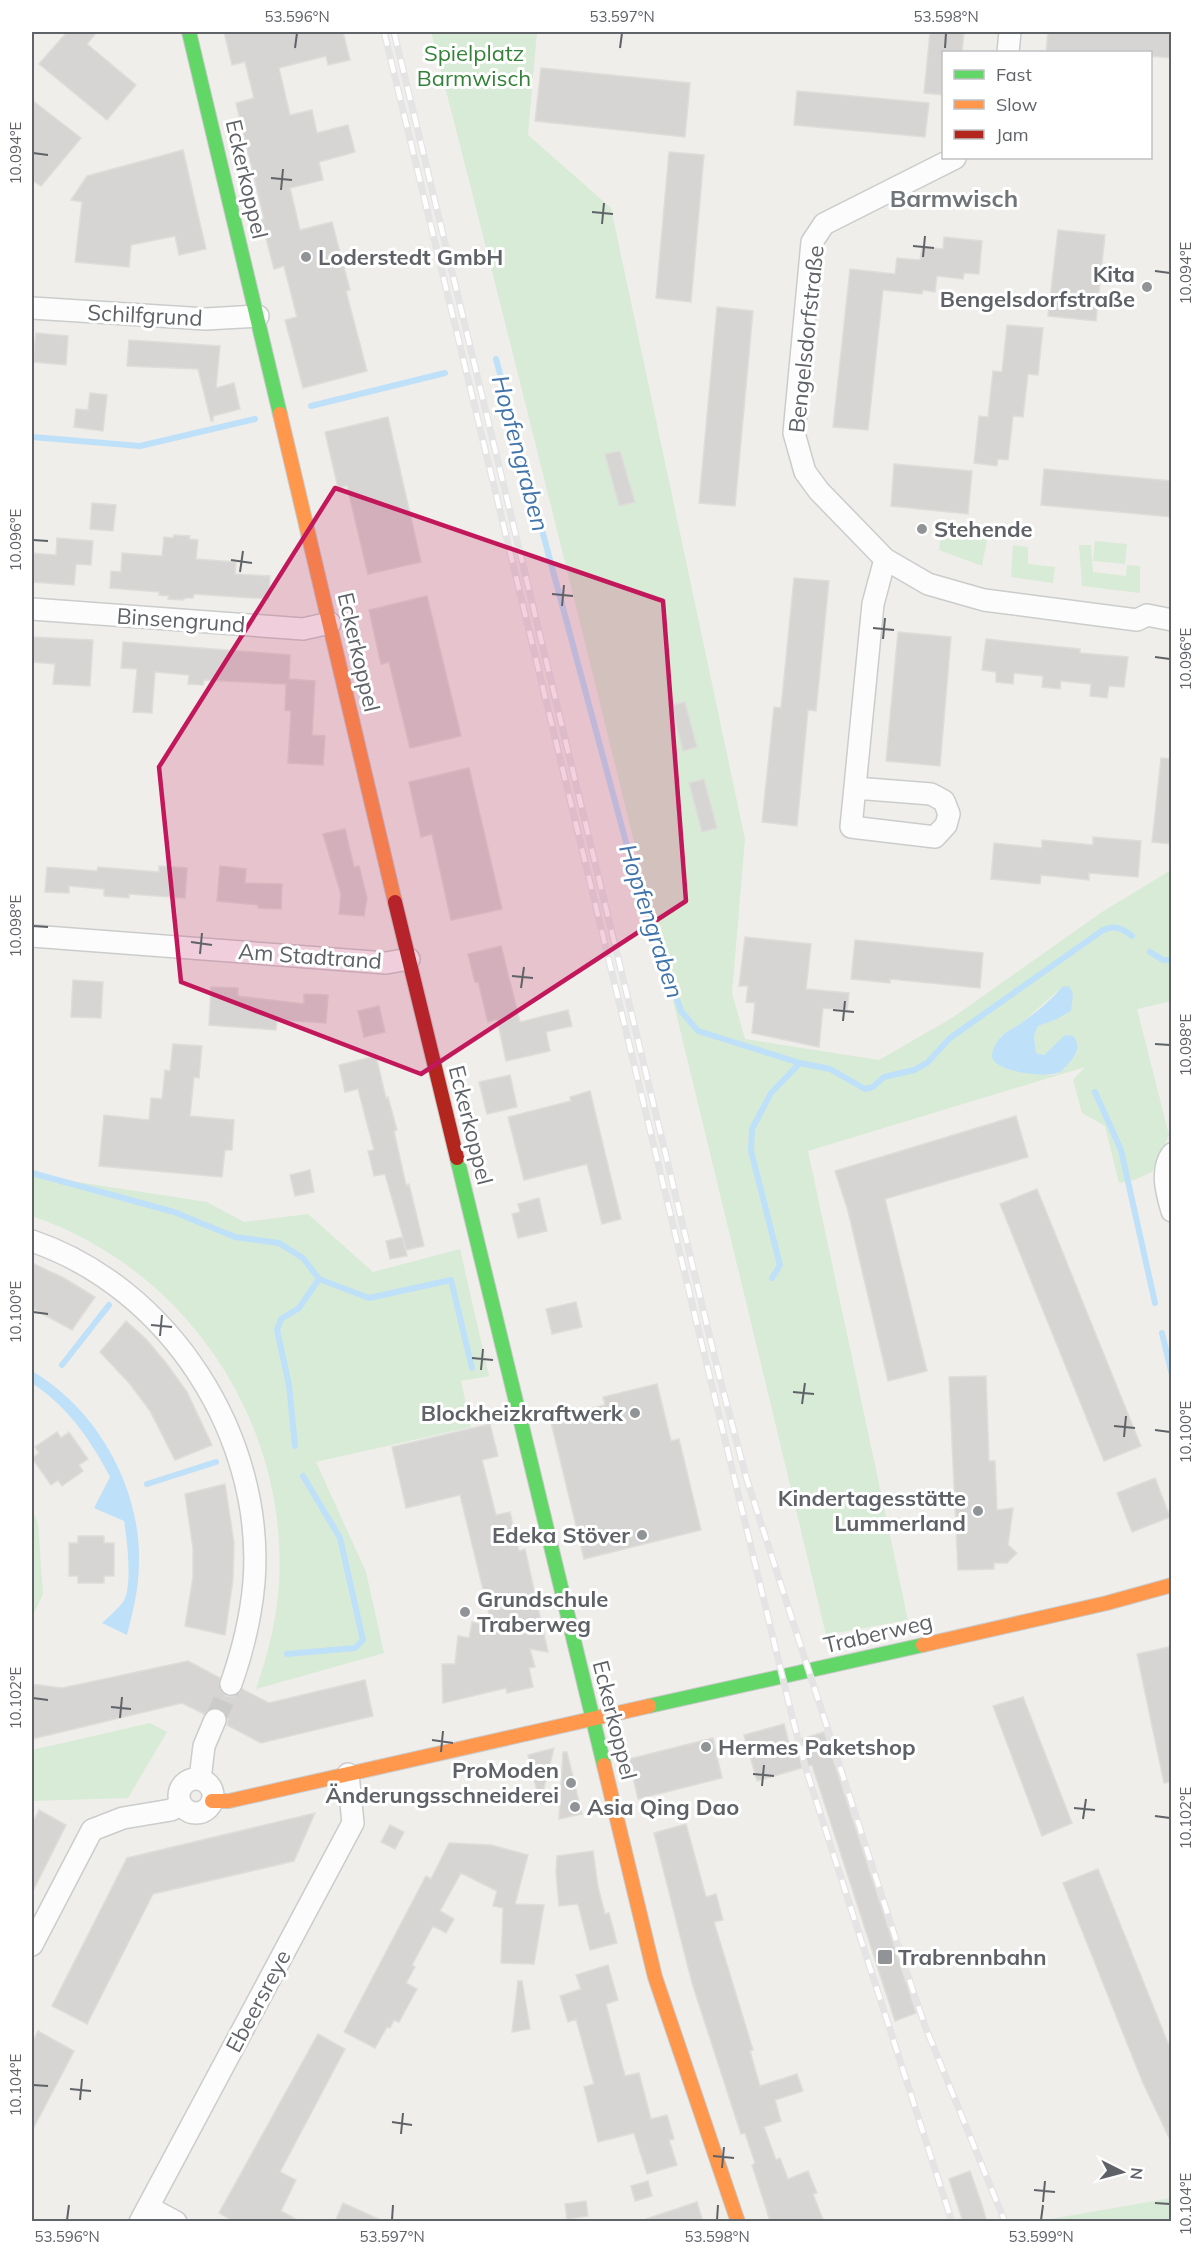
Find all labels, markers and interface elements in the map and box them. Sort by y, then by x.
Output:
text: 53.596°N [264,7,330,26]
text: 53.597°N [589,7,655,26]
text: 53.598°N [913,7,979,26]
park label: Spielplatz Barmwisch [417,39,531,92]
legend [942,51,1152,159]
text: Fast [996,63,1032,86]
text: Slow [996,93,1038,116]
street label: Eckerkoppel [220,116,274,242]
text: 10.094°E [6,121,25,184]
text: Jam [996,123,1029,146]
district label: Barmwisch [890,183,1018,213]
text: 10.094°E [1176,241,1195,304]
place label: Loderstedt GmbH [318,243,503,271]
street label: Bengelsdorfstraße [782,244,830,434]
marker: Loderstedt GmbH [299,250,313,264]
place label: Kita Bengelsdorfstraße [940,260,1135,313]
marker: Kita Bengelsdorfstraße [1140,280,1154,294]
street label: Schilfgrund [87,298,203,332]
water label: Hopfengraben [486,372,556,534]
text: 10.096°E [6,508,25,571]
place label: Stehende [934,515,1033,543]
marker: Stehende [915,522,929,536]
street label: Eckerkoppel [332,589,386,715]
street label: Binsengrund [116,602,246,638]
text: 10.096°E [1176,627,1195,690]
water label: Hopfengraben [613,840,691,1002]
text: 10.098°E [6,894,25,957]
street label: Am Stadtrand [237,937,383,975]
text: 10.098°E [1176,1013,1195,1076]
street label: Eckerkoppel [443,1062,499,1188]
text: 10.100°E [6,1280,25,1343]
place label: Blockheizkraftwerk [421,1399,624,1427]
text: 10.100°E [1176,1400,1195,1463]
marker: Blockheizkraftwerk [628,1406,642,1420]
place label: Kindertagesstätte Lummerland [778,1484,966,1537]
marker: Kindertagesstätte Lummerland [971,1504,985,1518]
place label: Edeka Stöver [492,1521,630,1549]
marker: Edeka Stöver [635,1528,649,1542]
place label: Grundschule Traberweg [477,1585,608,1638]
marker: Grundschule Traberweg [458,1605,472,1619]
street label: Traberweg [821,1607,935,1659]
street label: Eckerkoppel [587,1657,643,1783]
text: 10.102°E [6,1666,25,1729]
place label: Hermes Paketshop [718,1733,916,1761]
marker: Hermes Paketshop [699,1740,713,1754]
place label: ProModen Änderungsschneiderei [325,1756,559,1809]
marker: ProModen Änderungsschneiderei [564,1776,578,1790]
text: 10.102°E [1176,1786,1195,1849]
place label: Asia Qing Dao [587,1793,739,1821]
marker: Asia Qing Dao [568,1800,582,1814]
place label: Trabrennbahn [898,1943,1047,1971]
street label: Ebeersreye [219,1945,297,2057]
marker: Trabrennbahn [876,1948,894,1966]
text: 10.104°E [6,2053,25,2116]
north arrow [1092,2142,1152,2202]
text: N [1126,2167,1147,2181]
text: 10.104°E [1176,2172,1195,2235]
text: 53.596°N [34,2227,100,2246]
text: 53.597°N [359,2227,425,2246]
text: 53.598°N [684,2227,750,2246]
text: 53.599°N [1008,2227,1074,2246]

